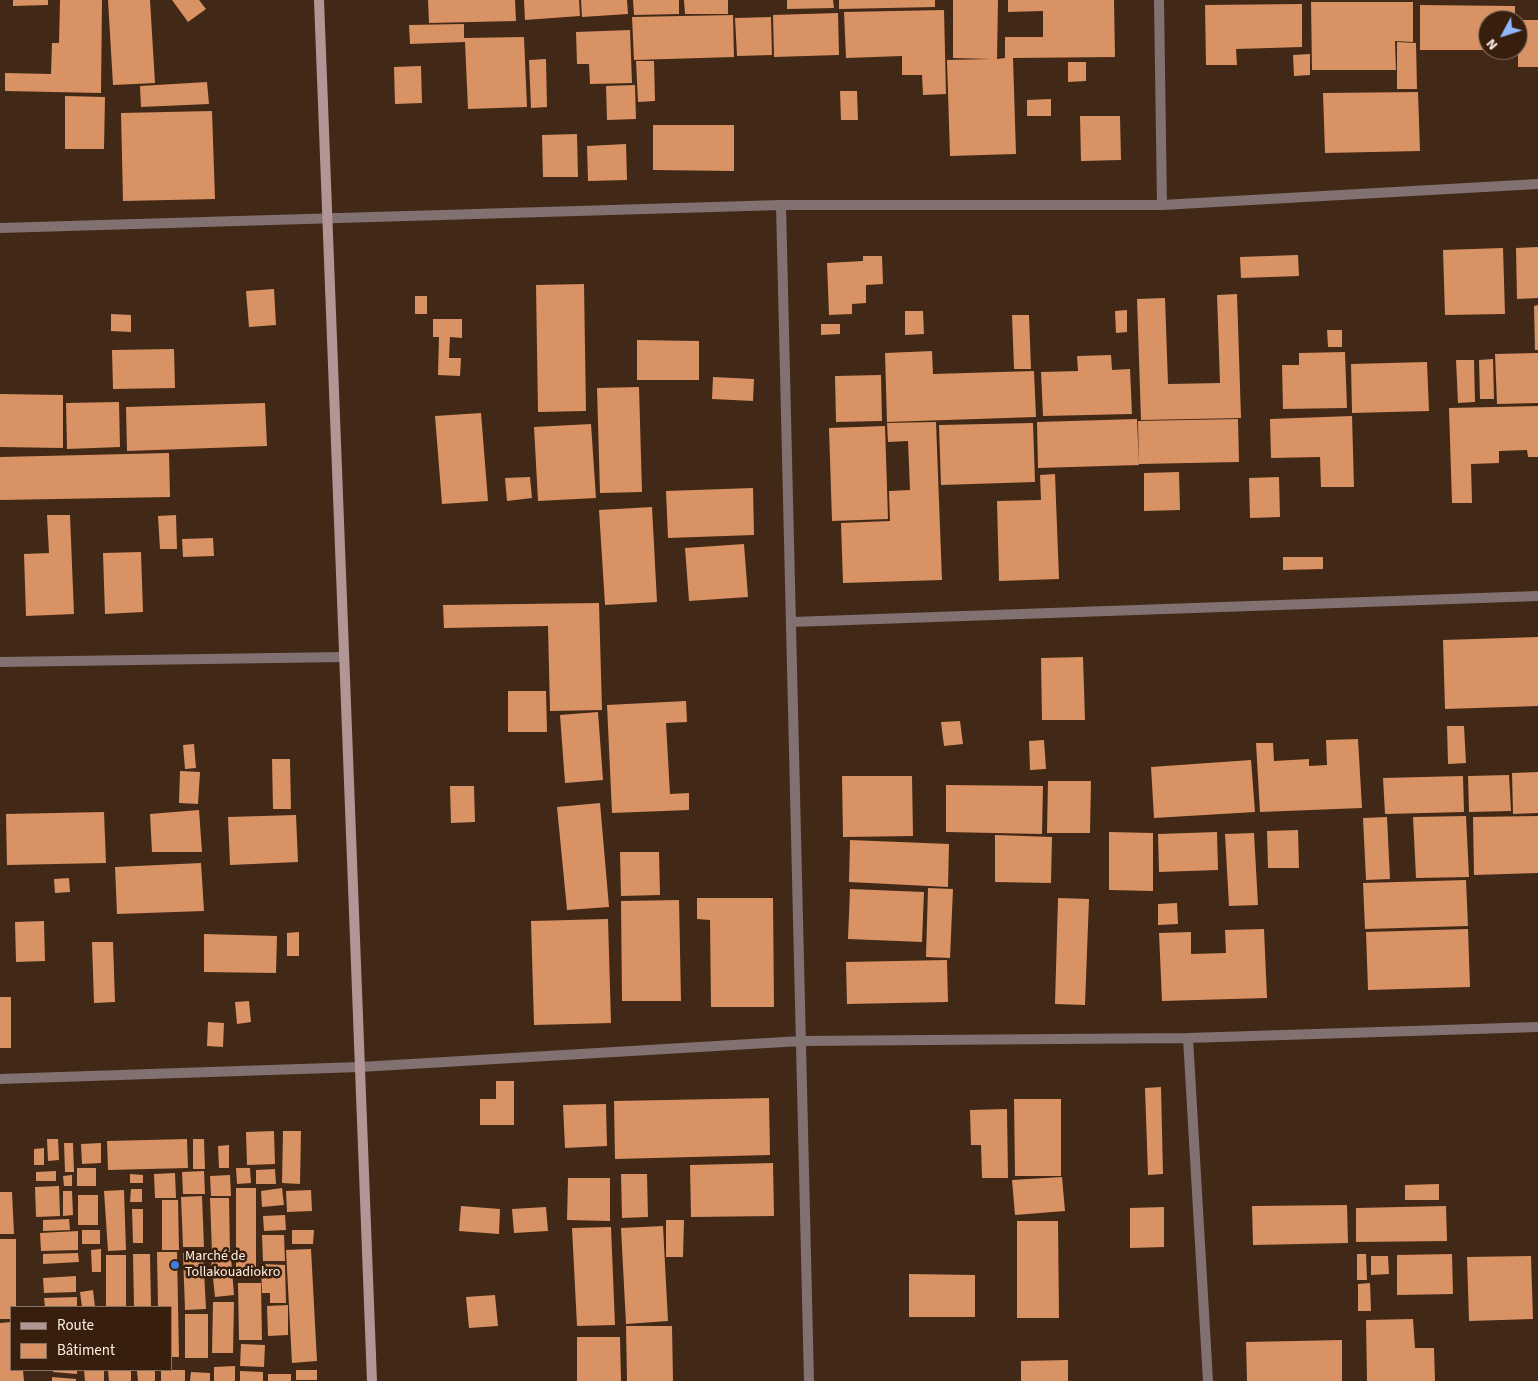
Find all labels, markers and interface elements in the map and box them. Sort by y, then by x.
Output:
north arrow [1478,10,1528,60]
text: N [1482,34,1503,54]
place label: Marché de Tollakouadiokro [185,1249,280,1282]
marker: Marché de Tollakouadiokro [169,1259,181,1271]
legend [10,1306,172,1371]
text: Route [57,1315,94,1336]
text: Bâtiment [57,1340,115,1361]

